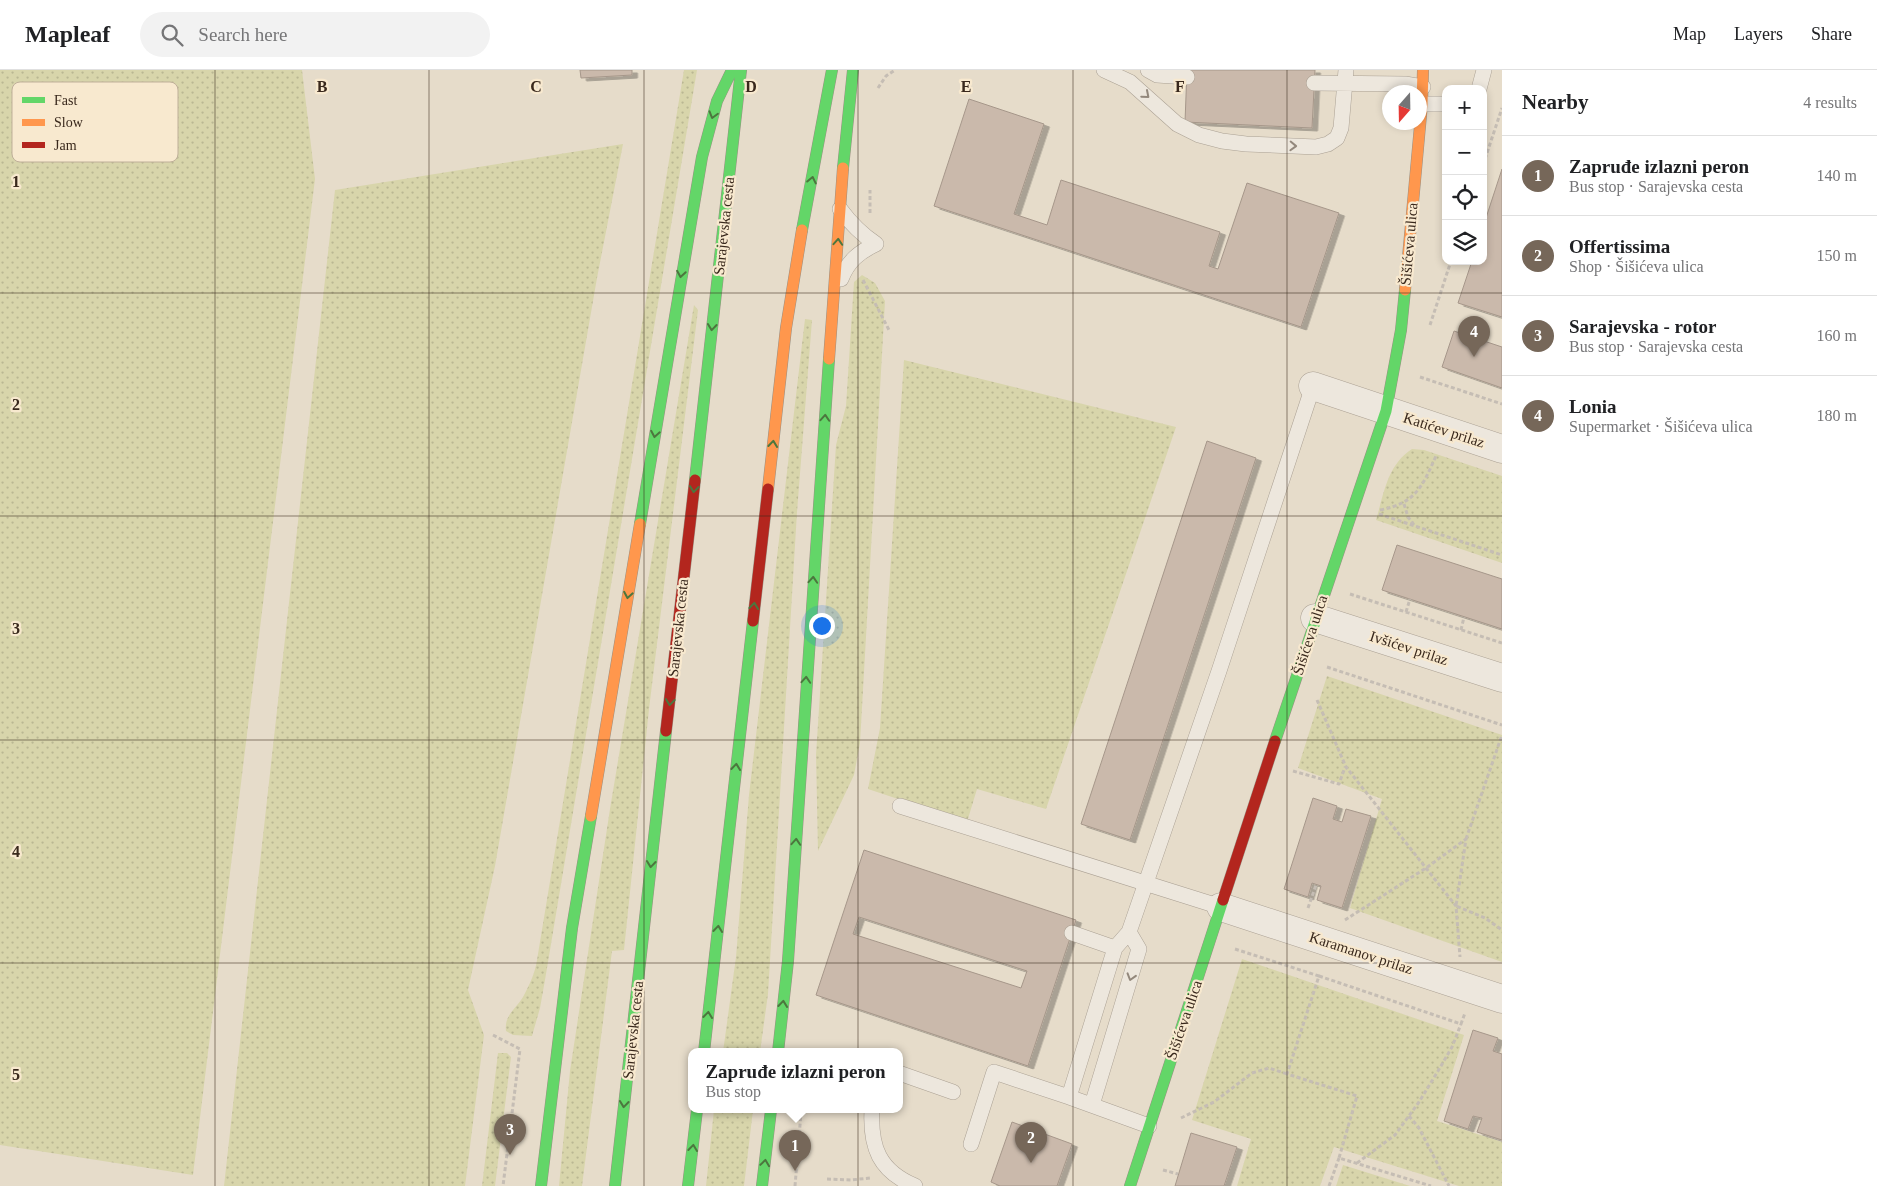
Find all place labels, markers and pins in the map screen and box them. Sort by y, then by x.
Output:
pin: 4 [1458,316,1490,357]
pin: 3 [494,1114,526,1155]
pin: 2 [1015,1122,1047,1163]
pin: 1 [779,1130,811,1171]

